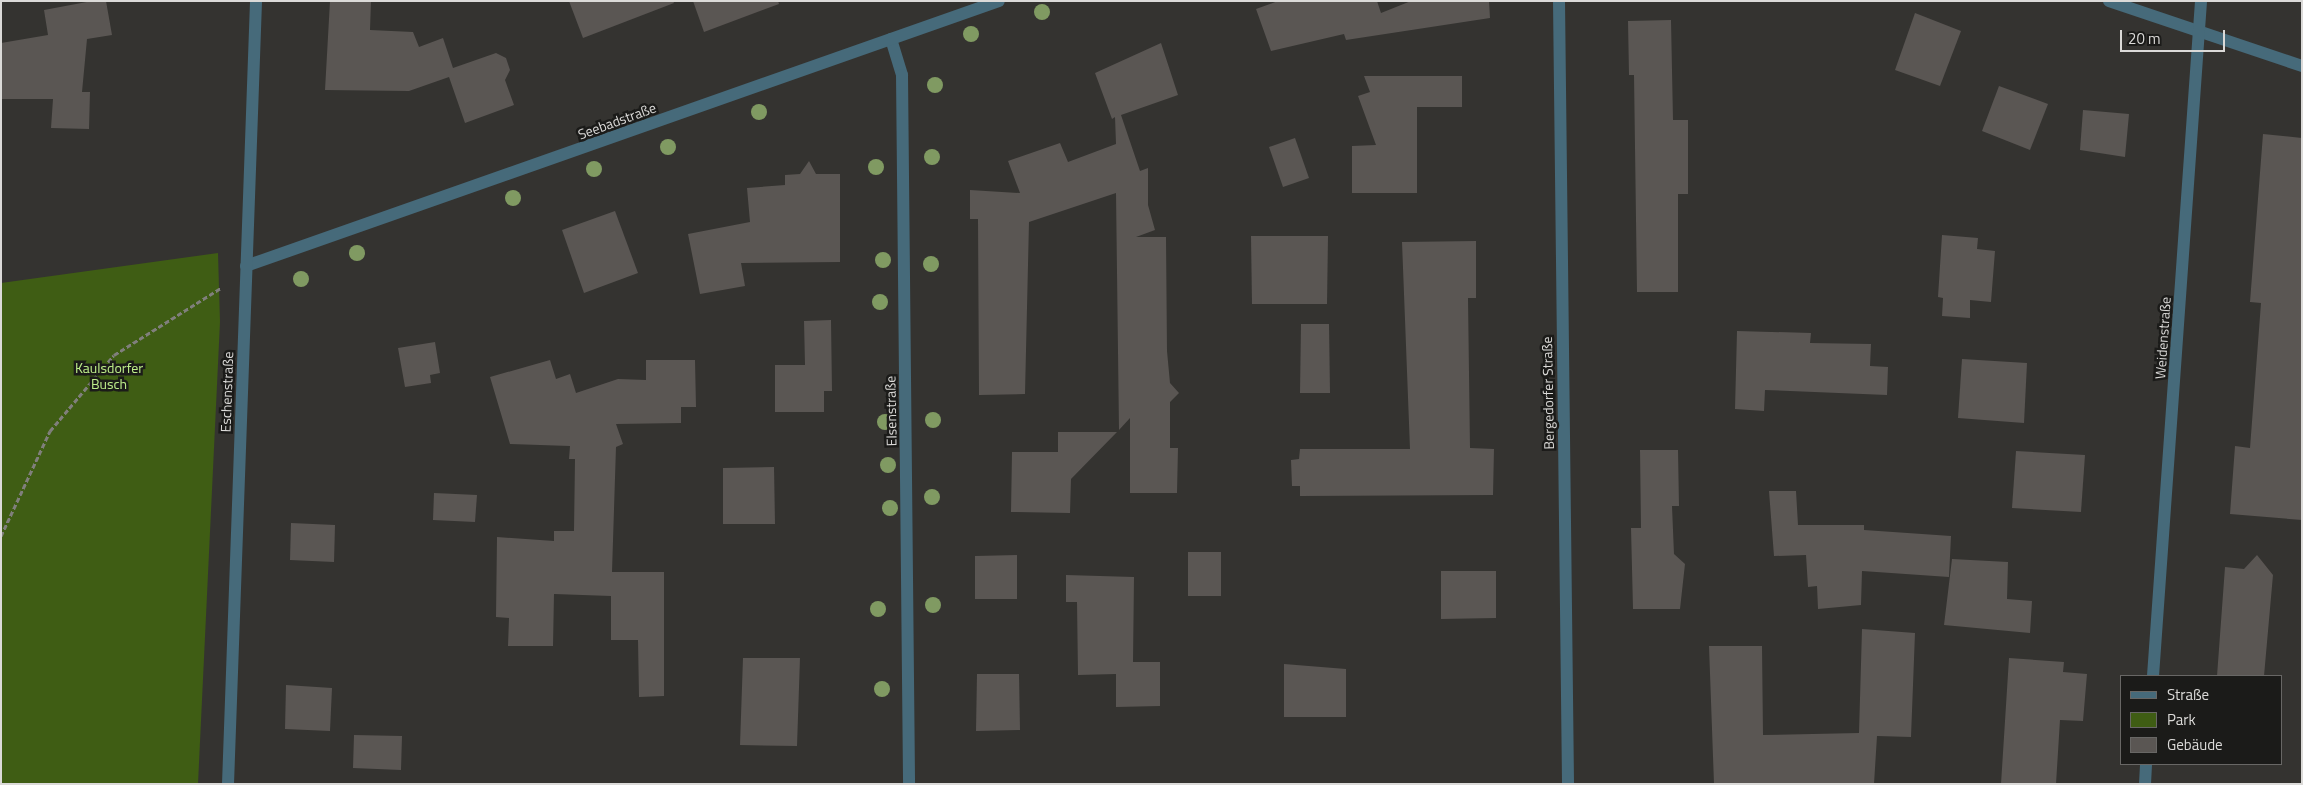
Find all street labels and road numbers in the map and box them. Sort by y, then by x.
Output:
street label: Seebadstraße [576,99,658,143]
street label: Weidenstraße [2152,296,2174,380]
street label: Bergedorfer Straße [1539,336,1557,450]
street label: Eschenstraße [217,351,237,433]
street label: Elsenstraße [882,376,900,446]

